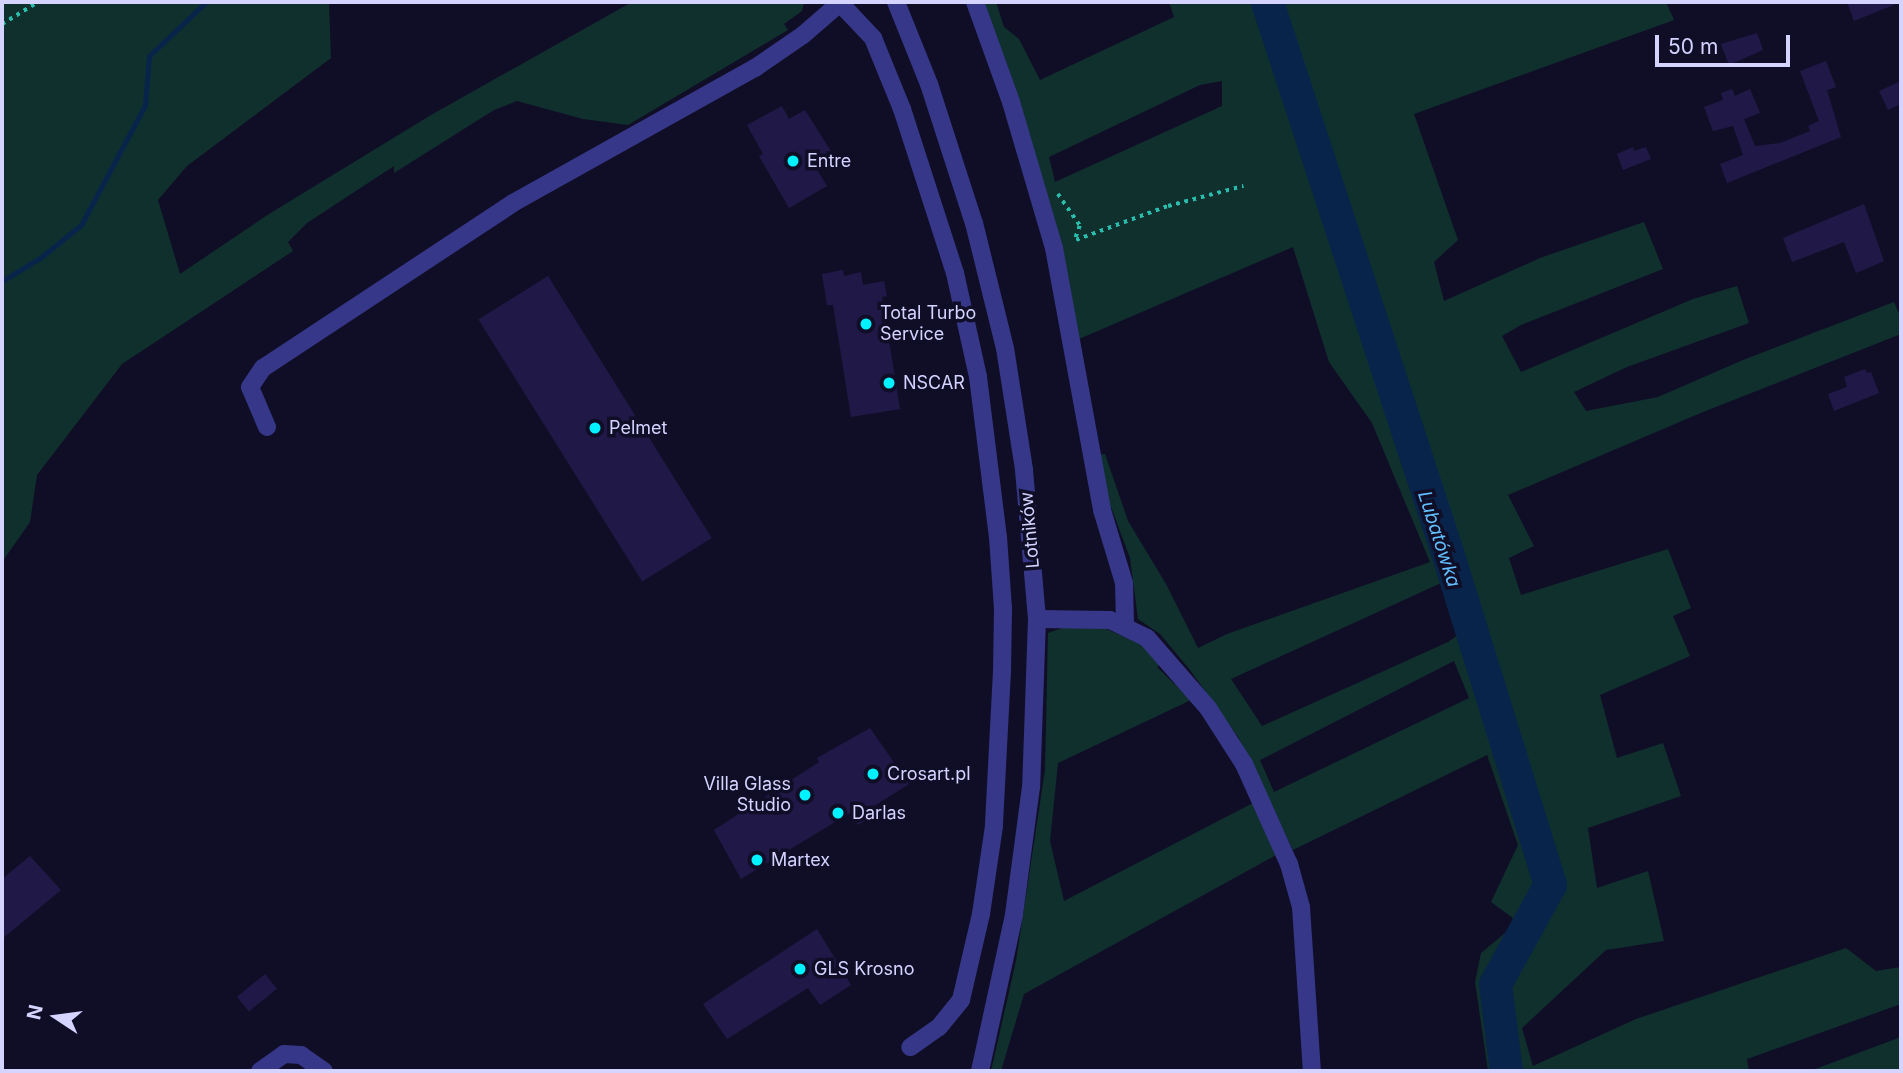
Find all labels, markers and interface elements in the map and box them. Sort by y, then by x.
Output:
scale bar [1658,21,1793,65]
text: 50 m [1668,34,1718,59]
place label: Entre [807,150,851,172]
marker: Entre [785,153,801,169]
place label: Total Turbo Service [880,303,976,346]
marker: Total Turbo Service [858,316,874,332]
place label: NSCAR [903,372,965,394]
marker: NSCAR [881,375,897,391]
place label: Pelmet [609,417,667,439]
marker: Pelmet [587,420,603,436]
water label: Lubatówka [1413,488,1465,590]
street label: Lotników [1016,491,1044,569]
place label: Crosart.pl [887,763,971,785]
marker: Crosart.pl [865,766,881,782]
place label: Villa Glass Studio [703,774,791,816]
marker: Villa Glass Studio [797,787,813,803]
place label: Darlas [852,802,906,824]
marker: Darlas [830,805,846,821]
place label: Martex [771,849,830,871]
marker: Martex [749,852,765,868]
place label: GLS Krosno [814,958,915,980]
marker: GLS Krosno [792,961,808,977]
north arrow [21,982,91,1052]
text: N [22,1003,48,1022]

